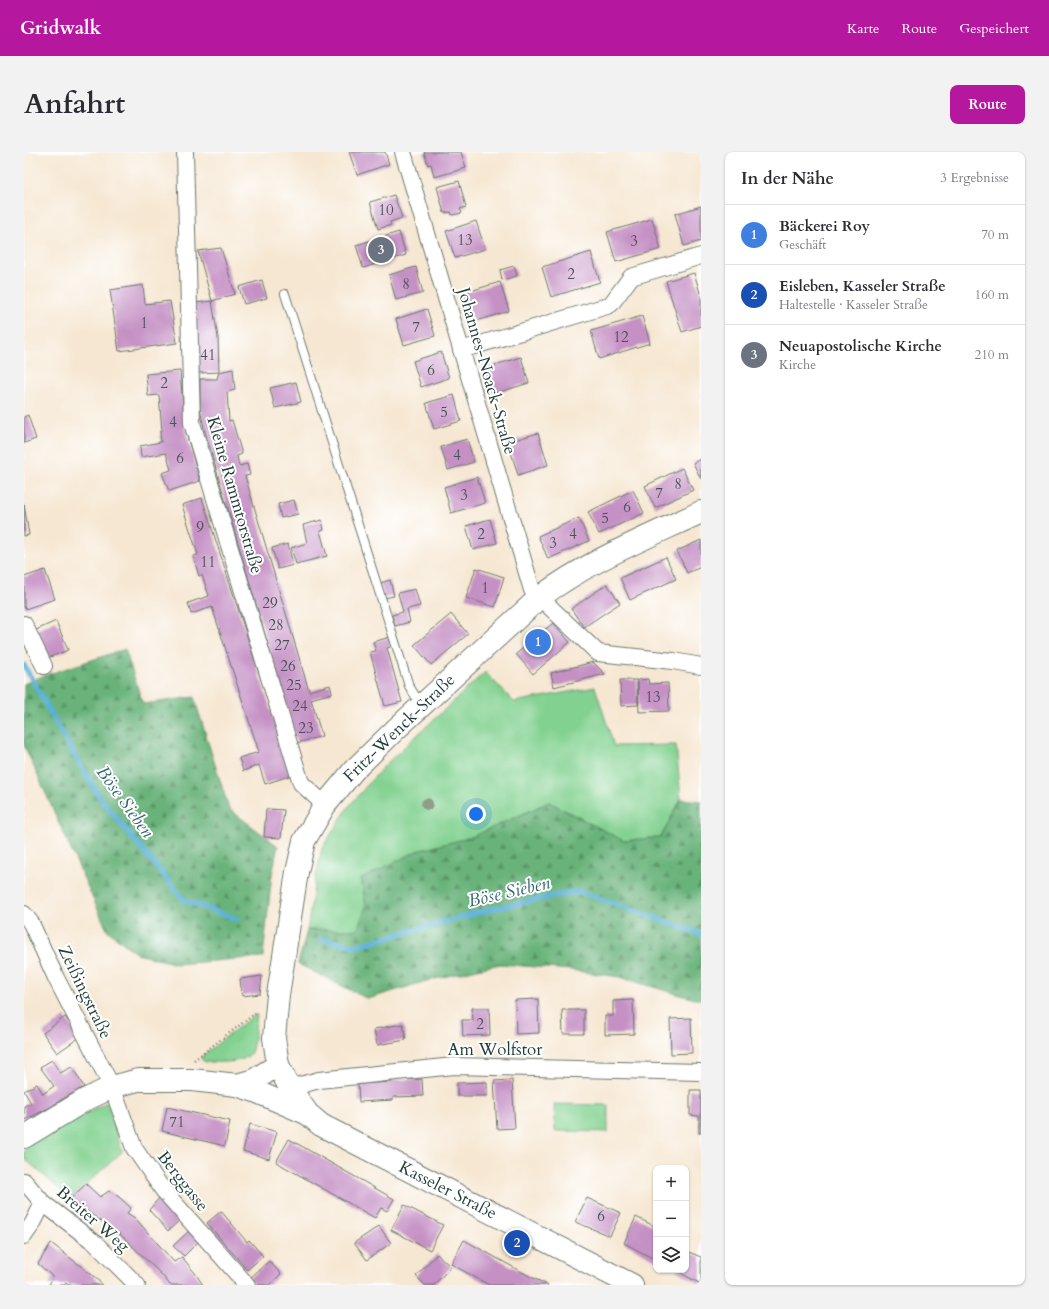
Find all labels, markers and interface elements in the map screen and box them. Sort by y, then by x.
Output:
text: Gridwalk [20,15,101,41]
text: Karte [847,19,879,38]
text: Route [901,19,937,38]
text: Gespeichert [959,19,1029,38]
text: Anfahrt [24,85,125,123]
button: Route [950,85,1025,124]
text: In der Nähe [741,167,834,190]
text: 3 Ergebnisse [940,169,1009,187]
house number: 10 [378,200,394,220]
text: Bäckerei Roy [779,216,870,236]
text: 1 [751,226,757,244]
text: 70 m [981,226,1009,244]
house number: 13 [457,230,473,250]
house number: 3 [630,231,638,251]
pin: 3 [368,235,394,265]
text: Geschäft [779,236,826,254]
house number: 2 [567,264,575,284]
house number: 8 [402,274,410,294]
text: Eisleben, Kasseler Straße [779,276,946,296]
street label: Johannes-Noack-Straße [451,282,522,457]
text: 2 [751,286,757,304]
text: 160 m [975,286,1009,304]
text: Haltestelle · Kasseler Straße [779,296,928,314]
house number: 1 [140,313,148,333]
house number: 7 [412,317,420,337]
house number: 12 [613,327,629,347]
text: Neuapostolische Kirche [779,336,942,356]
house number: 41 [200,345,216,365]
text: 3 [751,346,757,364]
text: 210 m [975,346,1009,364]
text: Kirche [779,356,816,374]
house number: 6 [427,360,435,380]
house number: 2 [160,373,168,393]
house number: 5 [440,402,448,422]
house number: 4 [169,412,177,432]
street label: Kleine Rammtorstraße [202,414,268,576]
house number: 4 [453,445,461,465]
house number: 6 [176,448,184,468]
house number: 8 [674,474,682,494]
house number: 7 [655,483,663,503]
house number: 3 [460,485,468,505]
house number: 6 [623,497,631,517]
house number: 5 [601,508,609,528]
house number: 9 [196,517,204,537]
house number: 2 [477,524,485,544]
house number: 4 [569,524,577,544]
house number: 3 [549,533,557,553]
house number: 11 [200,552,216,572]
house number: 1 [481,578,489,598]
house number: 29 [262,593,278,613]
house number: 28 [268,615,284,635]
pin: 1 [525,627,551,657]
house number: 27 [274,635,290,655]
house number: 26 [280,656,296,676]
street label: Fritz-Wenck-Straße [338,669,460,787]
house number: 25 [286,675,302,695]
house number: 13 [645,687,661,707]
house number: 24 [292,696,308,716]
house number: 23 [298,718,314,738]
water label: Böse Sieben [90,761,160,843]
your location [466,804,486,824]
water label: Böse Sieben [466,870,553,914]
street label: Zeißingstraße [52,941,118,1043]
house number: 2 [476,1014,484,1034]
street label: Am Wolfstor [448,1038,543,1061]
house number: 71 [169,1112,185,1132]
street label: Berggasse [152,1146,214,1216]
street label: Kasseler Straße [395,1155,501,1225]
map controls [653,1165,689,1273]
button: + [653,1165,689,1201]
street label: Breiter Weg [51,1181,135,1258]
button: − [653,1201,689,1237]
house number: 6 [597,1206,605,1226]
pin: 2 [504,1228,530,1258]
button: layers [653,1237,689,1273]

